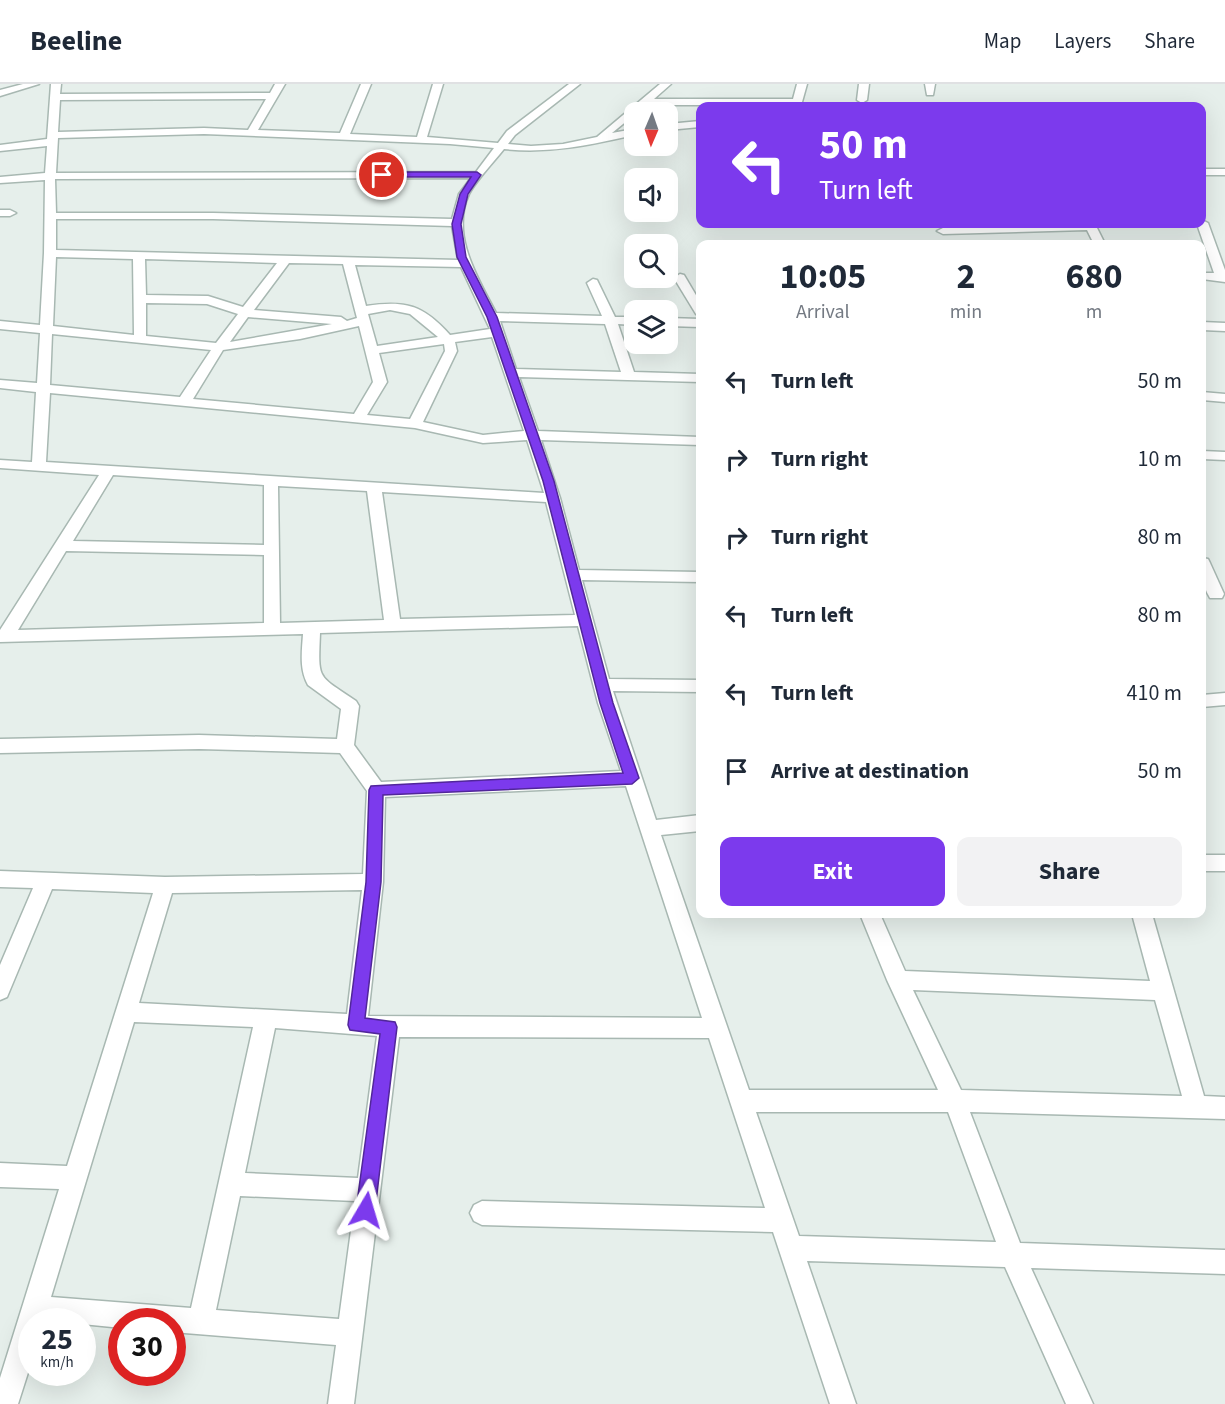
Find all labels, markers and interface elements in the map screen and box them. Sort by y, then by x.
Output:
text: Beeline [30,21,122,61]
text: Map [984,26,1021,56]
text: Layers [1054,26,1111,56]
text: Share [1144,26,1195,56]
north arrow [624,102,678,156]
map controls [624,102,678,354]
text: 50 m [819,115,908,175]
icon: left [720,126,798,204]
pin [356,149,407,200]
icon: arrive [365,158,398,191]
button: sound [624,168,678,222]
text: Turn left [819,171,913,210]
button: search [624,234,678,288]
text: 10:05 [779,251,866,302]
text: 2 [956,251,975,302]
text: 680 [1066,251,1123,302]
text: Arrival [796,298,850,326]
text: min [950,298,982,326]
text: m [1086,298,1102,326]
button: layers [624,300,678,354]
icon: left [720,365,753,398]
text: Turn left [771,365,853,397]
text: 50 m [1137,365,1182,397]
icon: right [720,443,753,476]
text: Turn right [771,443,868,475]
text: 10 m [1137,443,1182,475]
icon: right [720,521,753,554]
text: Turn right [771,521,868,553]
text: 80 m [1137,521,1182,553]
icon: left [720,599,753,632]
text: Turn left [771,599,853,631]
text: 80 m [1137,599,1182,631]
icon: left [720,677,753,710]
text: Turn left [771,677,853,709]
text: 410 m [1127,677,1182,709]
icon: arrive [720,755,753,788]
text: Arrive at destination [771,755,969,787]
text: 50 m [1137,755,1182,787]
button: Exit [720,837,945,906]
button: Share [957,837,1182,906]
position arrow [334,1178,398,1242]
speed limit sign: 30 [108,1308,186,1386]
text: 25 [41,1318,73,1361]
text: km/h [40,1352,74,1373]

